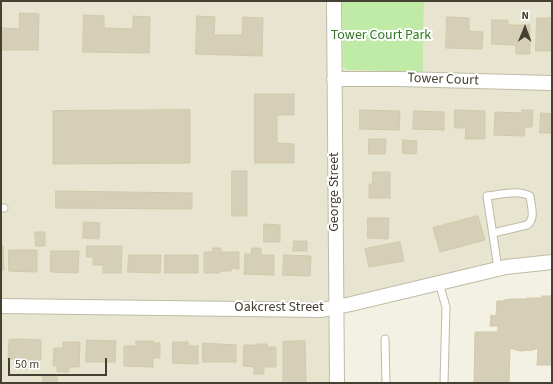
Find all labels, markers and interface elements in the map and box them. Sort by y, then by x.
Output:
north arrow [505,8,545,48]
text: N [521,8,529,23]
park label: Tower Court Park [331,28,431,44]
street label: Tower Court [407,70,479,90]
street label: George Street [327,152,343,232]
street label: Oakcrest Street [234,300,324,316]
scale bar [10,350,109,376]
text: 50 m [15,356,39,373]

